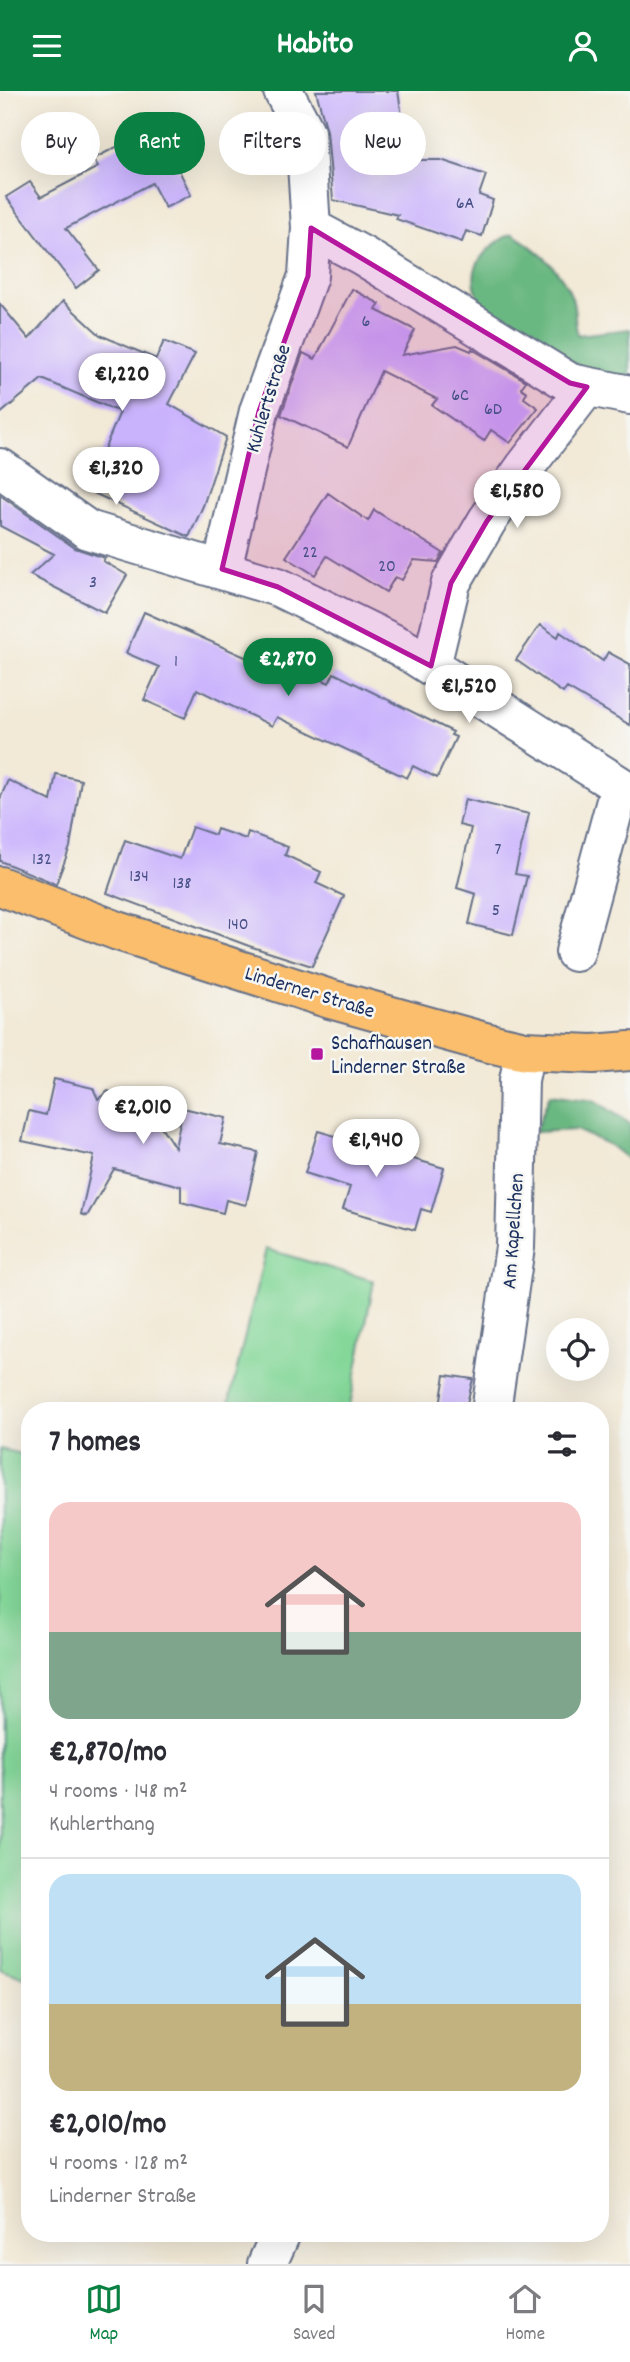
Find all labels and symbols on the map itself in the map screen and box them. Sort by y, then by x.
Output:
house number: 6A [456,192,474,217]
house number: 6 [362,310,370,335]
street label: Kuhlertstraße [239,341,301,457]
pin: €1,220 [65,353,179,413]
house number: 6C [451,384,469,409]
house number: 6D [484,398,502,423]
pin: €1,320 [59,447,173,507]
pin: €1,580 [460,471,574,530]
house number: 22 [302,541,318,566]
house number: 20 [378,555,396,580]
house number: 3 [89,571,97,596]
pin: €2,870 [231,639,345,698]
house number: 1 [174,650,178,675]
pin: €1,520 [412,665,526,725]
house number: 7 [495,838,502,863]
house number: 132 [32,848,52,873]
house number: 134 [129,865,149,890]
house number: 138 [172,872,192,897]
house number: 5 [492,899,500,924]
house number: 140 [227,913,249,938]
street label: Linderner Straße [240,960,378,1028]
place label: Schafhausen Linderner Straße [331,1030,465,1084]
marker: Schafhausen Linderner Straße [309,1046,325,1062]
pin: €2,010 [86,1087,200,1146]
pin: €1,940 [319,1119,433,1179]
street label: Am Kapellchen [496,1172,534,1290]

